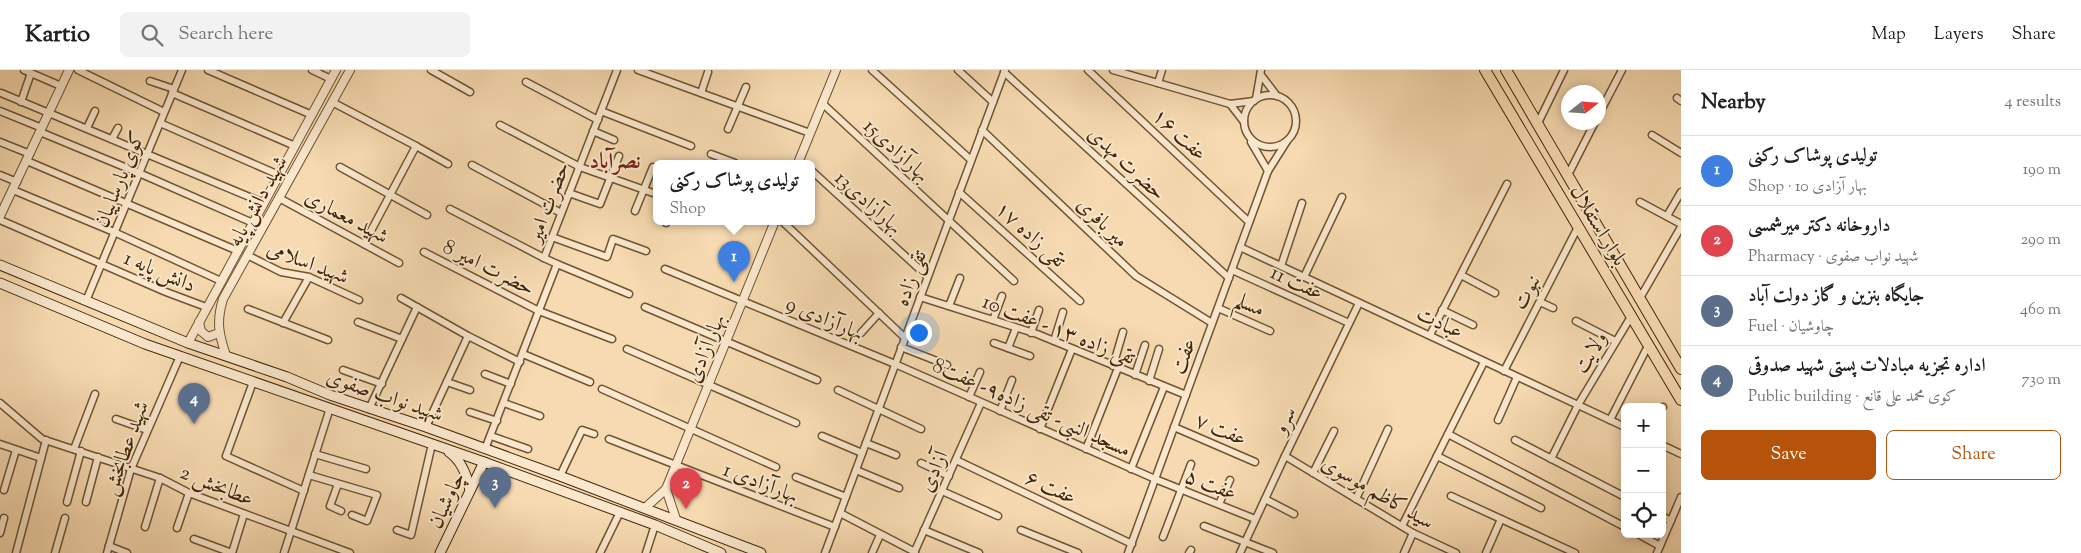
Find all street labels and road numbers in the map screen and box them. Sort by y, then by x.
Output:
street label: عفت ۱۶ [1144,102,1213,169]
street label: بهارآزادی15 [856,113,936,190]
street label: حضرت مهدی [1080,120,1171,209]
street label: کوی پارساییان [88,127,154,233]
street label: شهید دانش پایه [221,151,296,253]
street label: حضرت امیر [520,158,579,249]
street label: بهارآزادی13 [827,165,909,242]
street label: بلوار استقلال [1561,180,1633,272]
street label: شهید معماری [299,183,393,252]
street label: میر بافری [1069,191,1134,256]
street label: تقی زاده ۱۷ [987,195,1073,276]
street label: حضرت امیر 8 [437,233,539,305]
street label: شهید اسلامی [262,235,353,293]
street label: دانش پایه 1 [119,244,200,301]
street label: تقی زاده [888,246,936,311]
street label: عفت 11 [1265,259,1328,309]
street label: نبوت [1506,270,1549,316]
street label: مسلم [1228,286,1269,329]
street label: تقی زاده ۱۳ - عفت 10 [977,288,1140,374]
street label: بهارآزادی 9 [781,290,868,350]
street label: عبادت [1411,300,1468,348]
street label: بهار آزادی [679,310,734,388]
street label: ولایت [1567,326,1616,380]
street label: عفت [1165,334,1205,379]
street label: مسجد النبی- تقی زاده۹- عفت8 [927,352,1135,466]
street label: شهید نواب صفوی [322,363,447,431]
street label: شهید عطابخش [96,397,158,500]
street label: سرو [1265,402,1305,441]
street label: عفت ۷ [1190,407,1251,455]
street label: آزادی [912,444,958,498]
street label: سید کاظم موسوی [1314,449,1439,541]
street label: بهارآزادی 1 [718,456,803,512]
street label: عطابخش 2 [175,459,257,515]
street label: عفت ۵ [1180,462,1241,509]
street label: عفت ۶ [1020,464,1081,514]
street label: چاوشیان [422,467,474,534]

